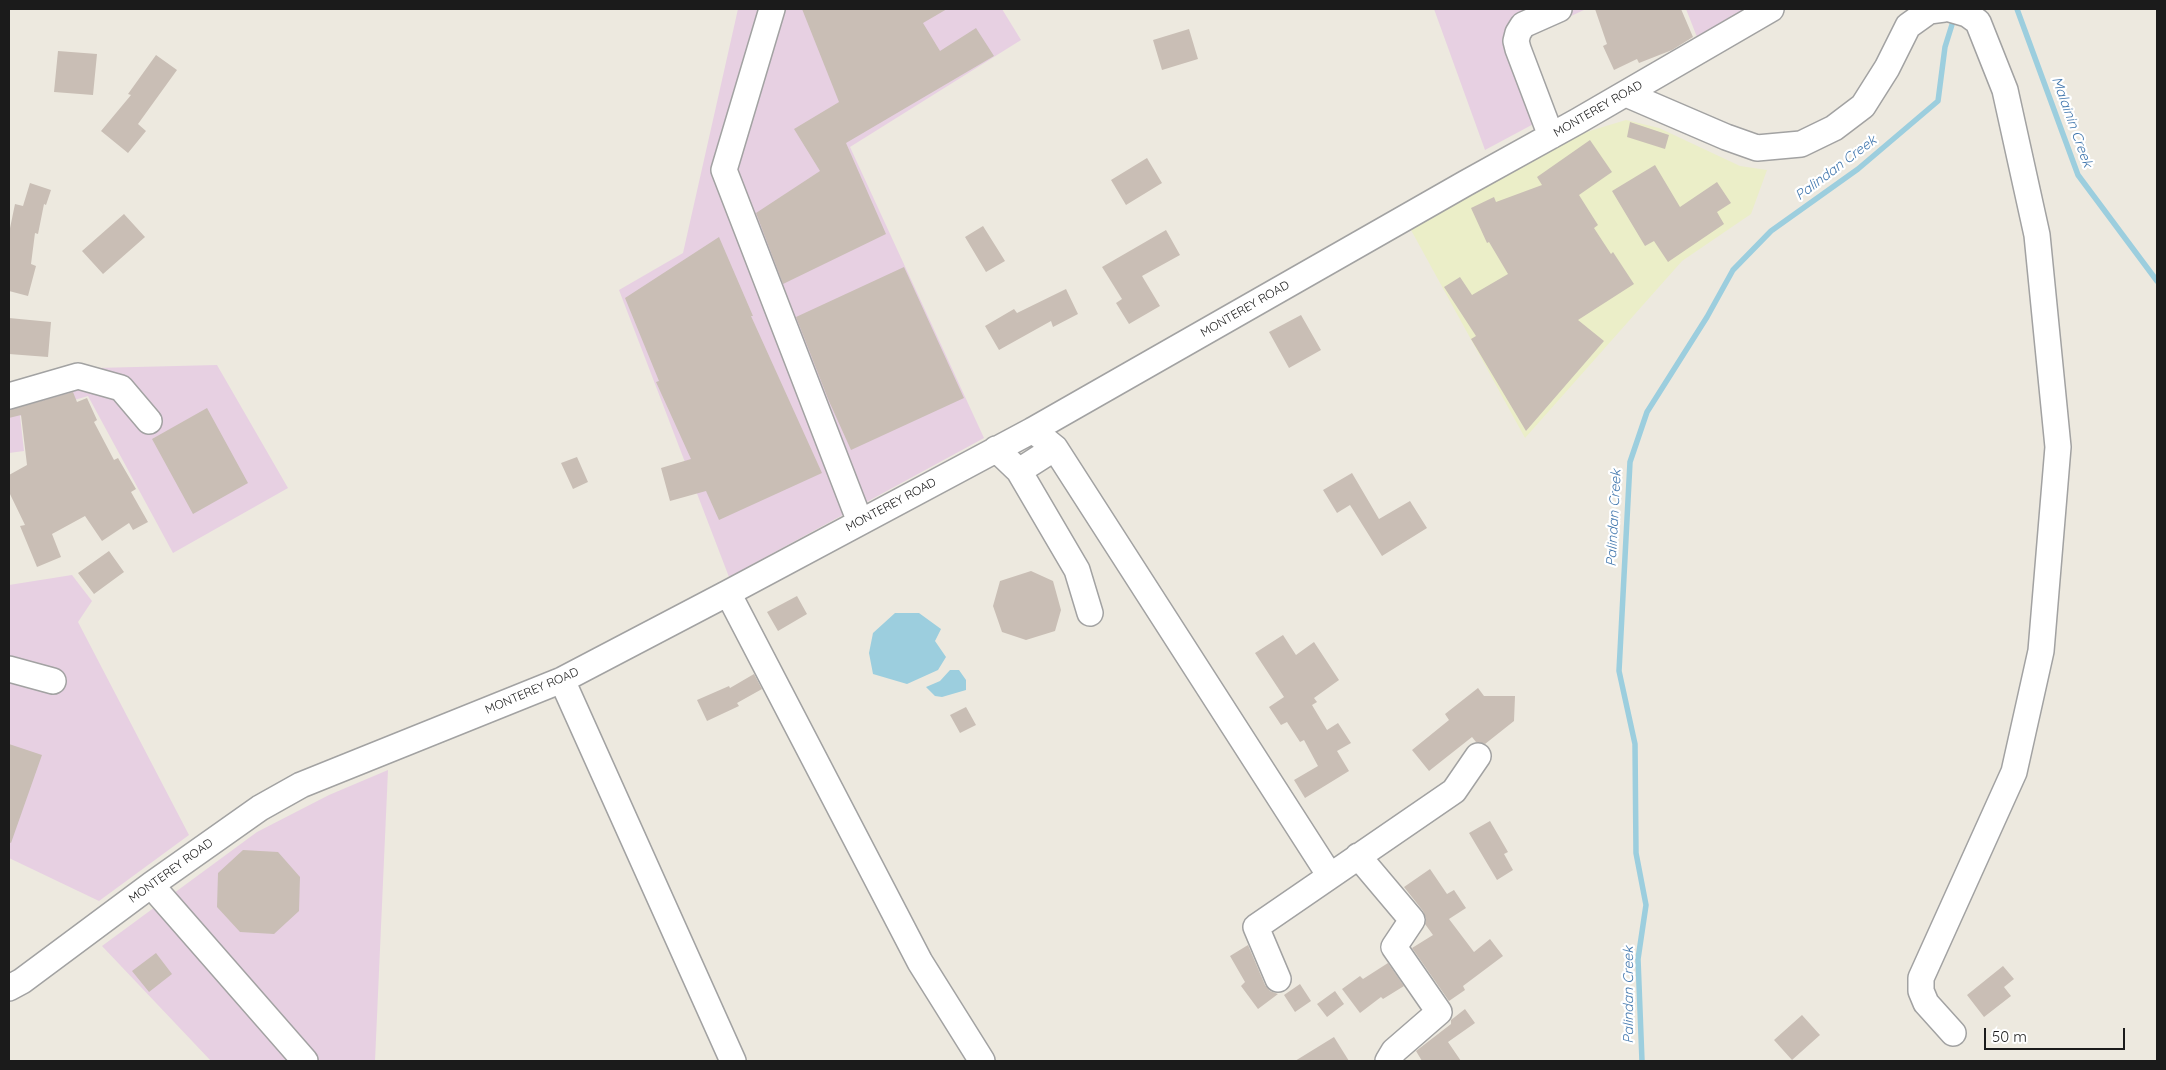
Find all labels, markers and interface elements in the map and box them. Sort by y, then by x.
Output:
water label: Malainin Creek [2048,74,2096,170]
street label: MONTEREY ROAD [1551,78,1645,140]
water label: Palindan Creek [1792,132,1880,204]
street label: MONTEREY ROAD [1198,278,1292,340]
water label: Palindan Creek [1603,469,1625,567]
street label: MONTEREY ROAD [843,475,939,535]
street label: MONTEREY ROAD [483,665,581,717]
street label: MONTEREY ROAD [126,836,216,906]
water label: Palindan Creek [1621,946,1637,1044]
scale bar [1986,1018,2127,1050]
text: 50 m [1992,1027,2027,1046]

